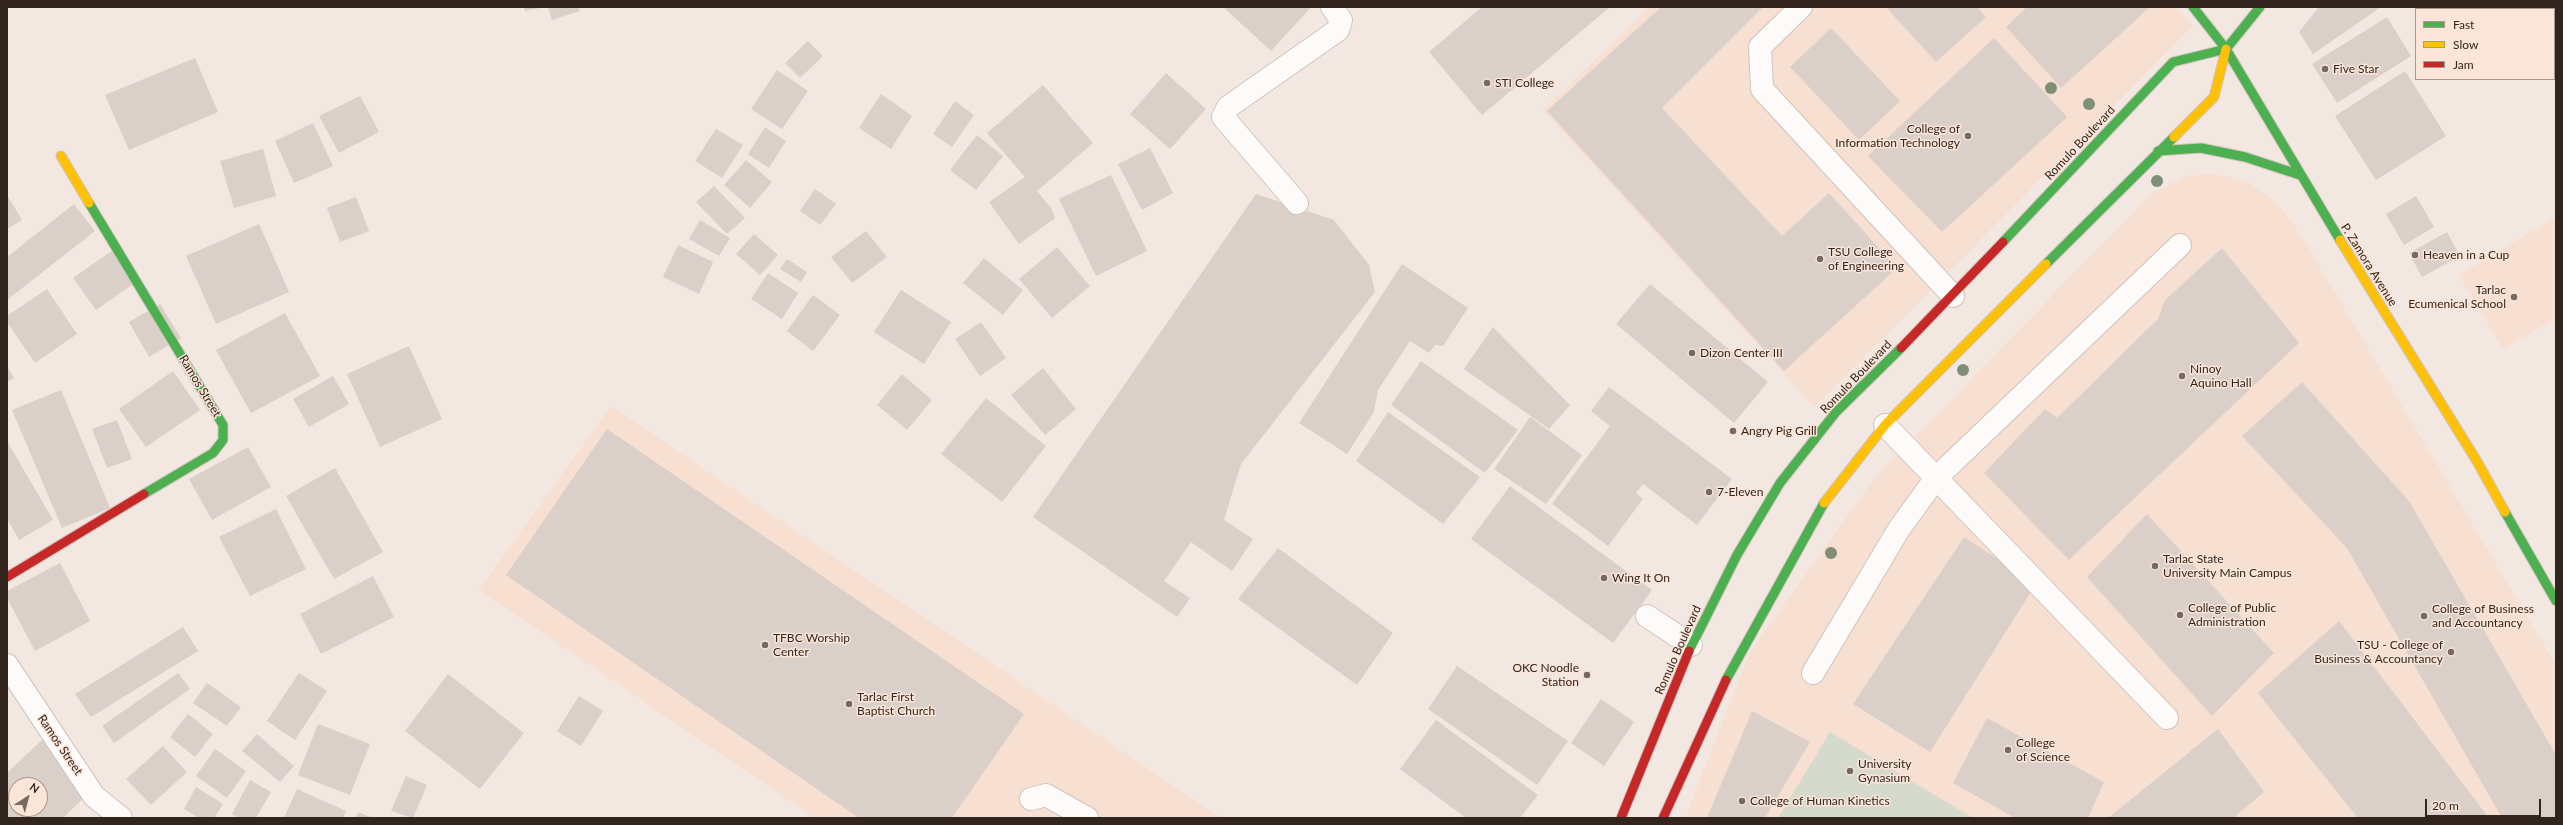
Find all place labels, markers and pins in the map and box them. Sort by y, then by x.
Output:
place label: Five Star [2333,62,2379,76]
marker: Five Star [2320,64,2330,74]
place label: STI College [1495,76,1554,90]
marker: STI College [1482,78,1492,88]
place label: College of Information Technology [1835,122,1960,150]
marker: College of Information Technology [1963,131,1973,141]
place label: TSU College of Engineering [1828,245,1904,273]
place label: Heaven in a Cup [2423,248,2509,262]
marker: Heaven in a Cup [2410,250,2420,260]
marker: TSU College of Engineering [1815,254,1825,264]
place label: Tarlac Ecumenical School [2408,283,2506,311]
marker: Tarlac Ecumenical School [2509,292,2519,302]
place label: Dizon Center III [1700,346,1783,360]
marker: Dizon Center III [1687,348,1697,358]
place label: Ninoy Aquino Hall [2190,362,2251,390]
marker: Ninoy Aquino Hall [2177,371,2187,381]
place label: Angry Pig Grill [1741,424,1817,438]
marker: Angry Pig Grill [1728,426,1738,436]
place label: 7-Eleven [1717,485,1763,499]
marker: 7-Eleven [1704,487,1714,497]
place label: Tarlac State University Main Campus [2163,552,2292,580]
marker: Tarlac State University Main Campus [2150,561,2160,571]
place label: Wing It On [1612,571,1670,585]
marker: Wing It On [1599,573,1609,583]
place label: College of Public Administration [2188,601,2276,629]
place label: College of Business and Accountancy [2432,602,2534,630]
marker: College of Public Administration [2175,610,2185,620]
marker: College of Business and Accountancy [2419,611,2429,621]
place label: TFBC Worship Center [773,631,850,659]
place label: TSU - College of Business & Accountancy [2314,638,2443,666]
marker: TFBC Worship Center [760,640,770,650]
marker: TSU - College of Business & Accountancy [2446,647,2456,657]
place label: OKC Noodle Station [1512,661,1579,689]
marker: OKC Noodle Station [1582,670,1592,680]
place label: Tarlac First Baptist Church [857,690,935,718]
marker: Tarlac First Baptist Church [844,699,854,709]
place label: College of Science [2016,736,2070,764]
marker: College of Science [2003,745,2013,755]
place label: University Gynasium [1858,757,1911,785]
marker: University Gynasium [1845,766,1855,776]
place label: College of Human Kinetics [1750,794,1890,808]
marker: College of Human Kinetics [1737,796,1747,806]

